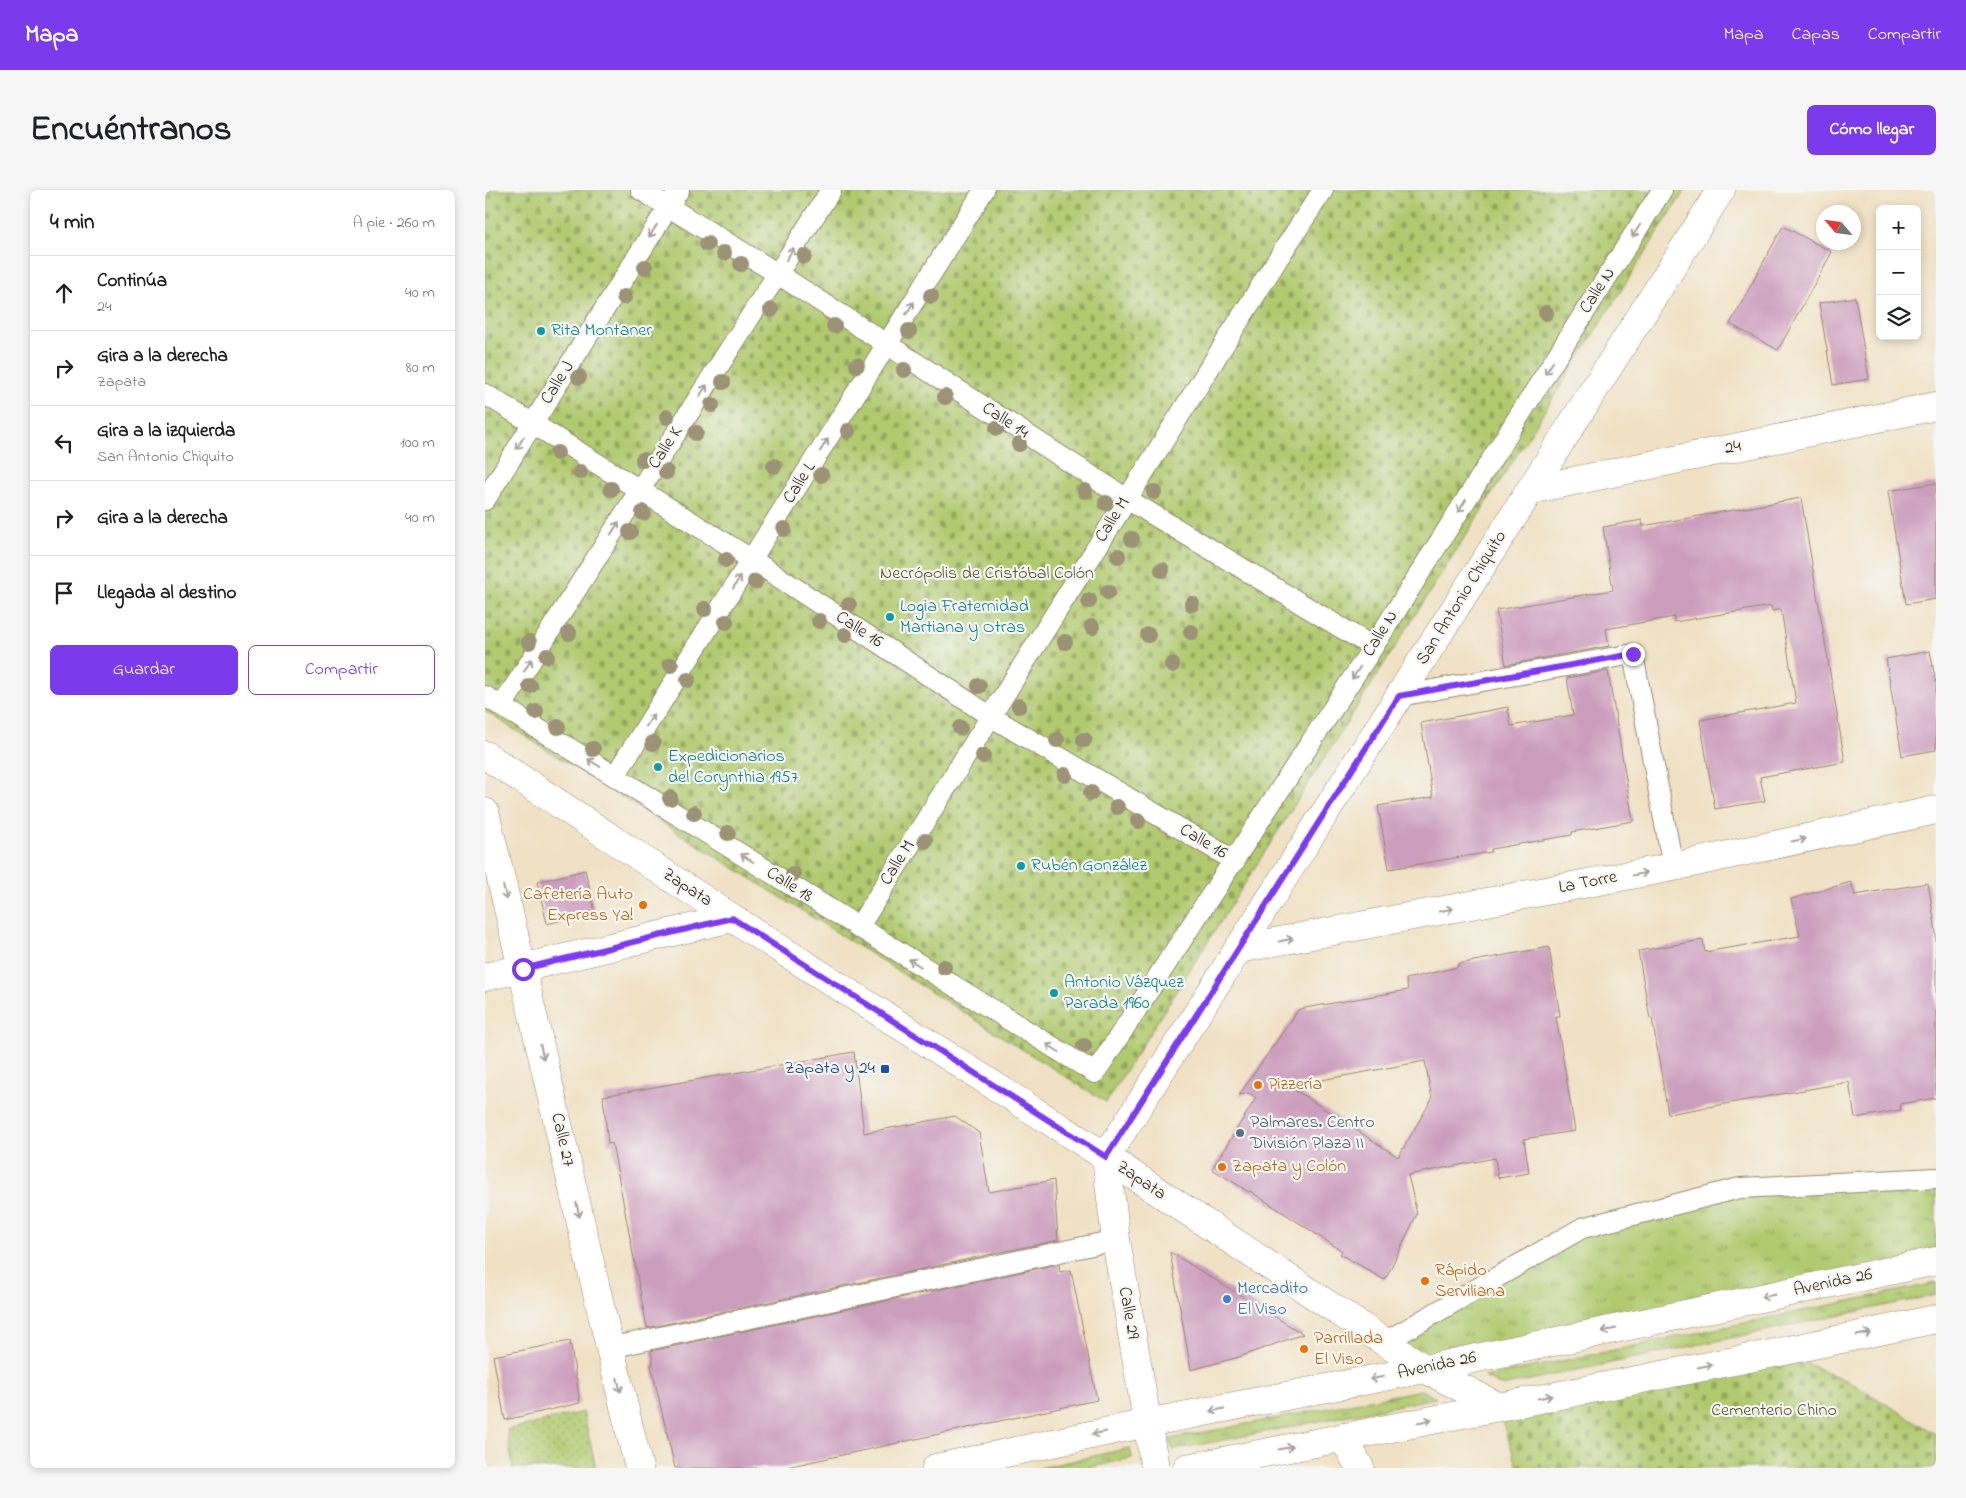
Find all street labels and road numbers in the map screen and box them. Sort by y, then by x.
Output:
street label: Calle N [1573,263,1623,319]
street label: Calle J [535,356,581,410]
street label: Calle 14 [976,396,1034,446]
street label: Calle K [642,421,690,475]
street label: 24 [1722,433,1744,462]
street label: Calle L [777,457,823,509]
street label: Calle M [1089,492,1137,548]
street label: San Antonio Chiquito [1410,526,1514,670]
street label: Calle 16 [830,605,888,655]
street label: Calle N [1357,606,1405,662]
street label: Calle 16 [1174,818,1232,867]
street label: Calle M [874,835,922,891]
street label: Calle 18 [761,861,818,910]
street label: Zapata [657,862,717,914]
street label: La Torre [1557,864,1620,901]
street label: Calle 27 [543,1110,581,1170]
street label: Zapata [1111,1155,1171,1207]
street label: Avenida 26 [1791,1262,1875,1304]
street label: Calle 29 [1111,1285,1145,1342]
street label: Avenida 26 [1395,1345,1479,1387]

